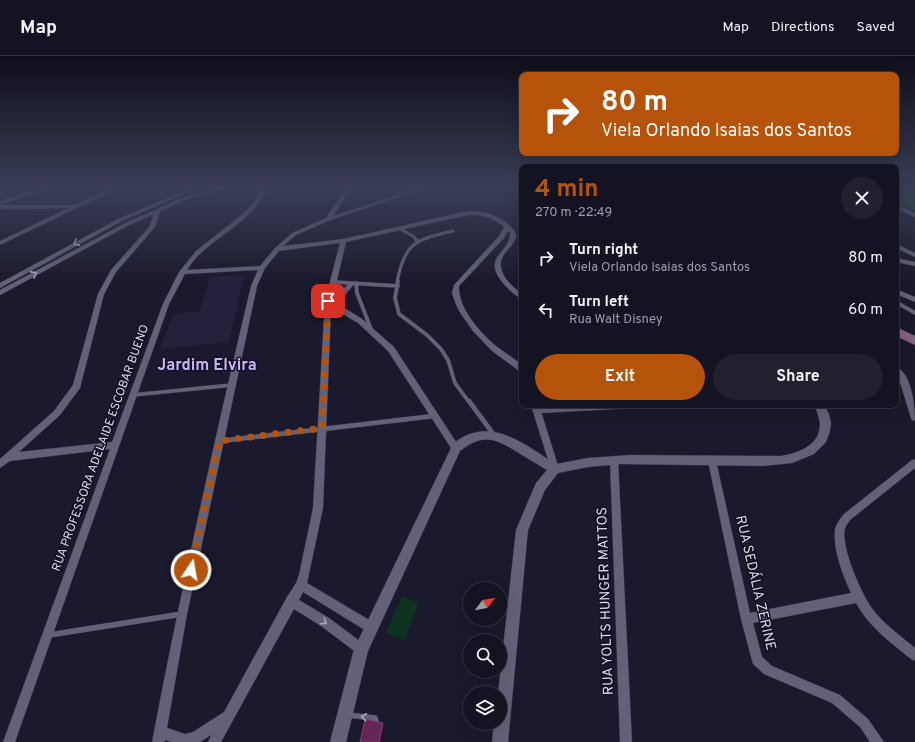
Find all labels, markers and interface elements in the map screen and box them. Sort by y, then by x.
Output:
text: Map [20,16,57,40]
text: Map [723,19,749,36]
text: Directions [771,19,835,36]
text: Saved [857,19,895,36]
text: 80 m [601,85,668,121]
icon: right [535,88,587,140]
text: Viela Orlando Isaias dos Santos [601,120,852,143]
text: 4 min [535,175,598,205]
button: close [841,177,883,219]
text: 270 m · 22:49 [535,205,612,221]
one-way arrow [73,239,80,246]
text: Turn right [569,241,638,260]
icon: right [535,247,557,269]
text: 80 m [848,249,883,268]
text: Viela Orlando Isaias dos Santos [569,260,750,276]
one-way arrow [30,272,37,279]
pin [311,284,345,318]
icon: arrive [317,290,339,312]
text: Turn left [569,293,629,312]
icon: left [535,299,557,321]
text: 60 m [848,301,883,320]
text: Rua Walt Disney [569,312,663,328]
street label: RUA PROFESSORA ADELAIDE ESCOBAR BUENO [49,322,153,574]
button: Exit [535,354,705,400]
button: Share [713,354,883,400]
district label: Jardim Elvira [157,356,257,376]
street label: RUA YOLTS HUNGER MATTOS [594,507,618,695]
street label: RUA SEDÁLIA ZERINE [731,514,780,652]
position arrow [170,549,212,591]
north arrow [463,582,507,626]
map controls [463,582,507,730]
one-way arrow [320,617,327,624]
button: search [463,634,507,678]
button: layers [463,686,507,730]
one-way arrow [361,713,367,722]

